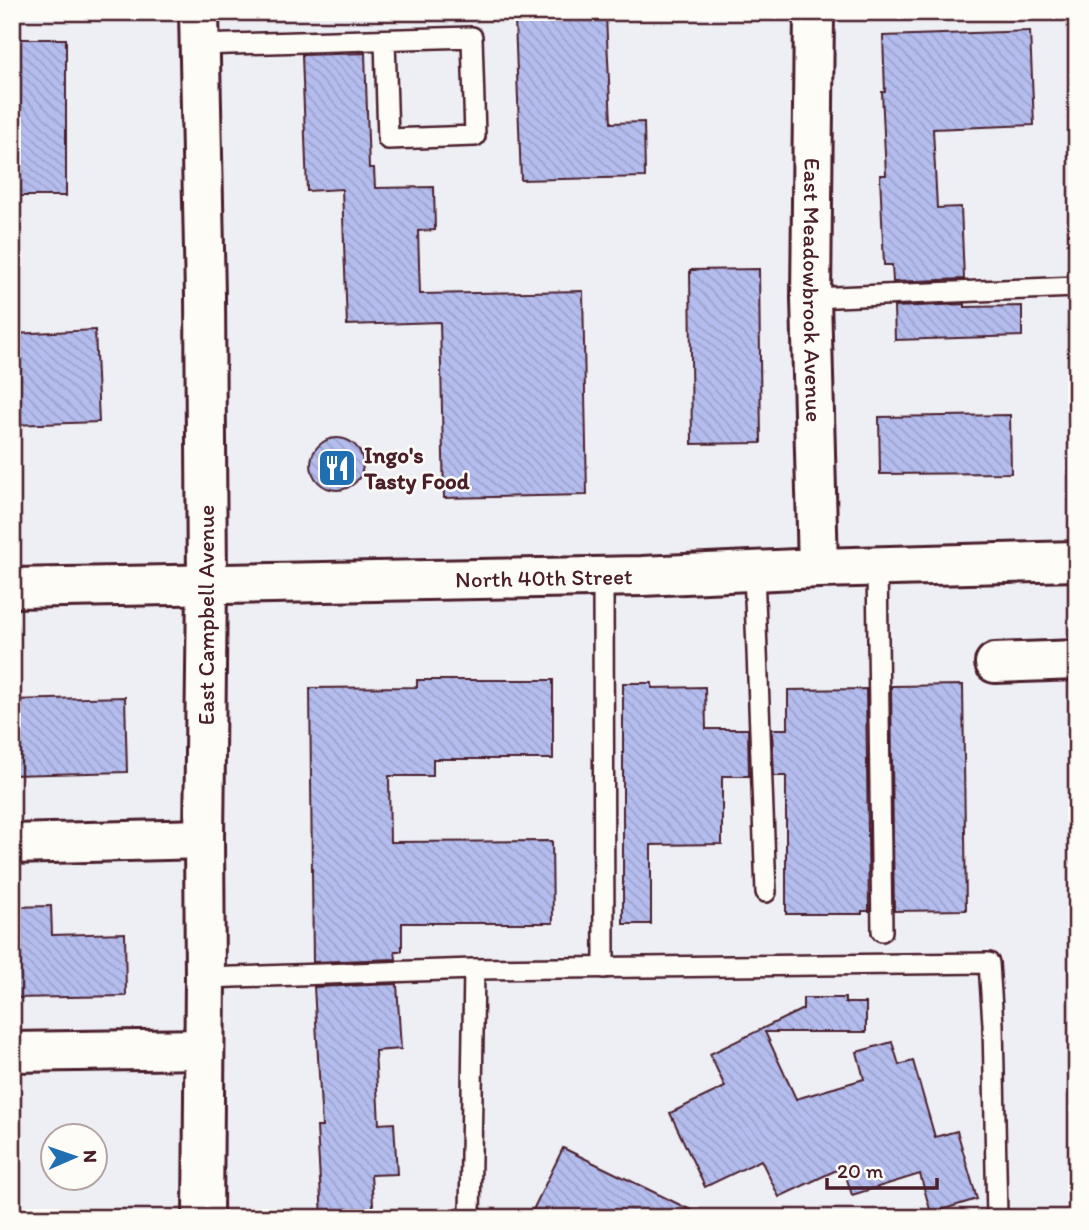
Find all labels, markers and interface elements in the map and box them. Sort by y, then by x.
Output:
street label: East Meadowbrook Avenue [797,158,828,422]
place label: Ingo's Tasty Food [363,441,470,495]
restaurant icon: Ingo's Tasty Food [316,447,358,489]
street label: East Campbell Avenue [192,505,220,725]
street label: North 40th Street [455,562,633,594]
north arrow [38,1122,108,1192]
scale bar [827,1146,937,1190]
text: N [79,1150,102,1163]
text: 20 m [837,1158,884,1183]

